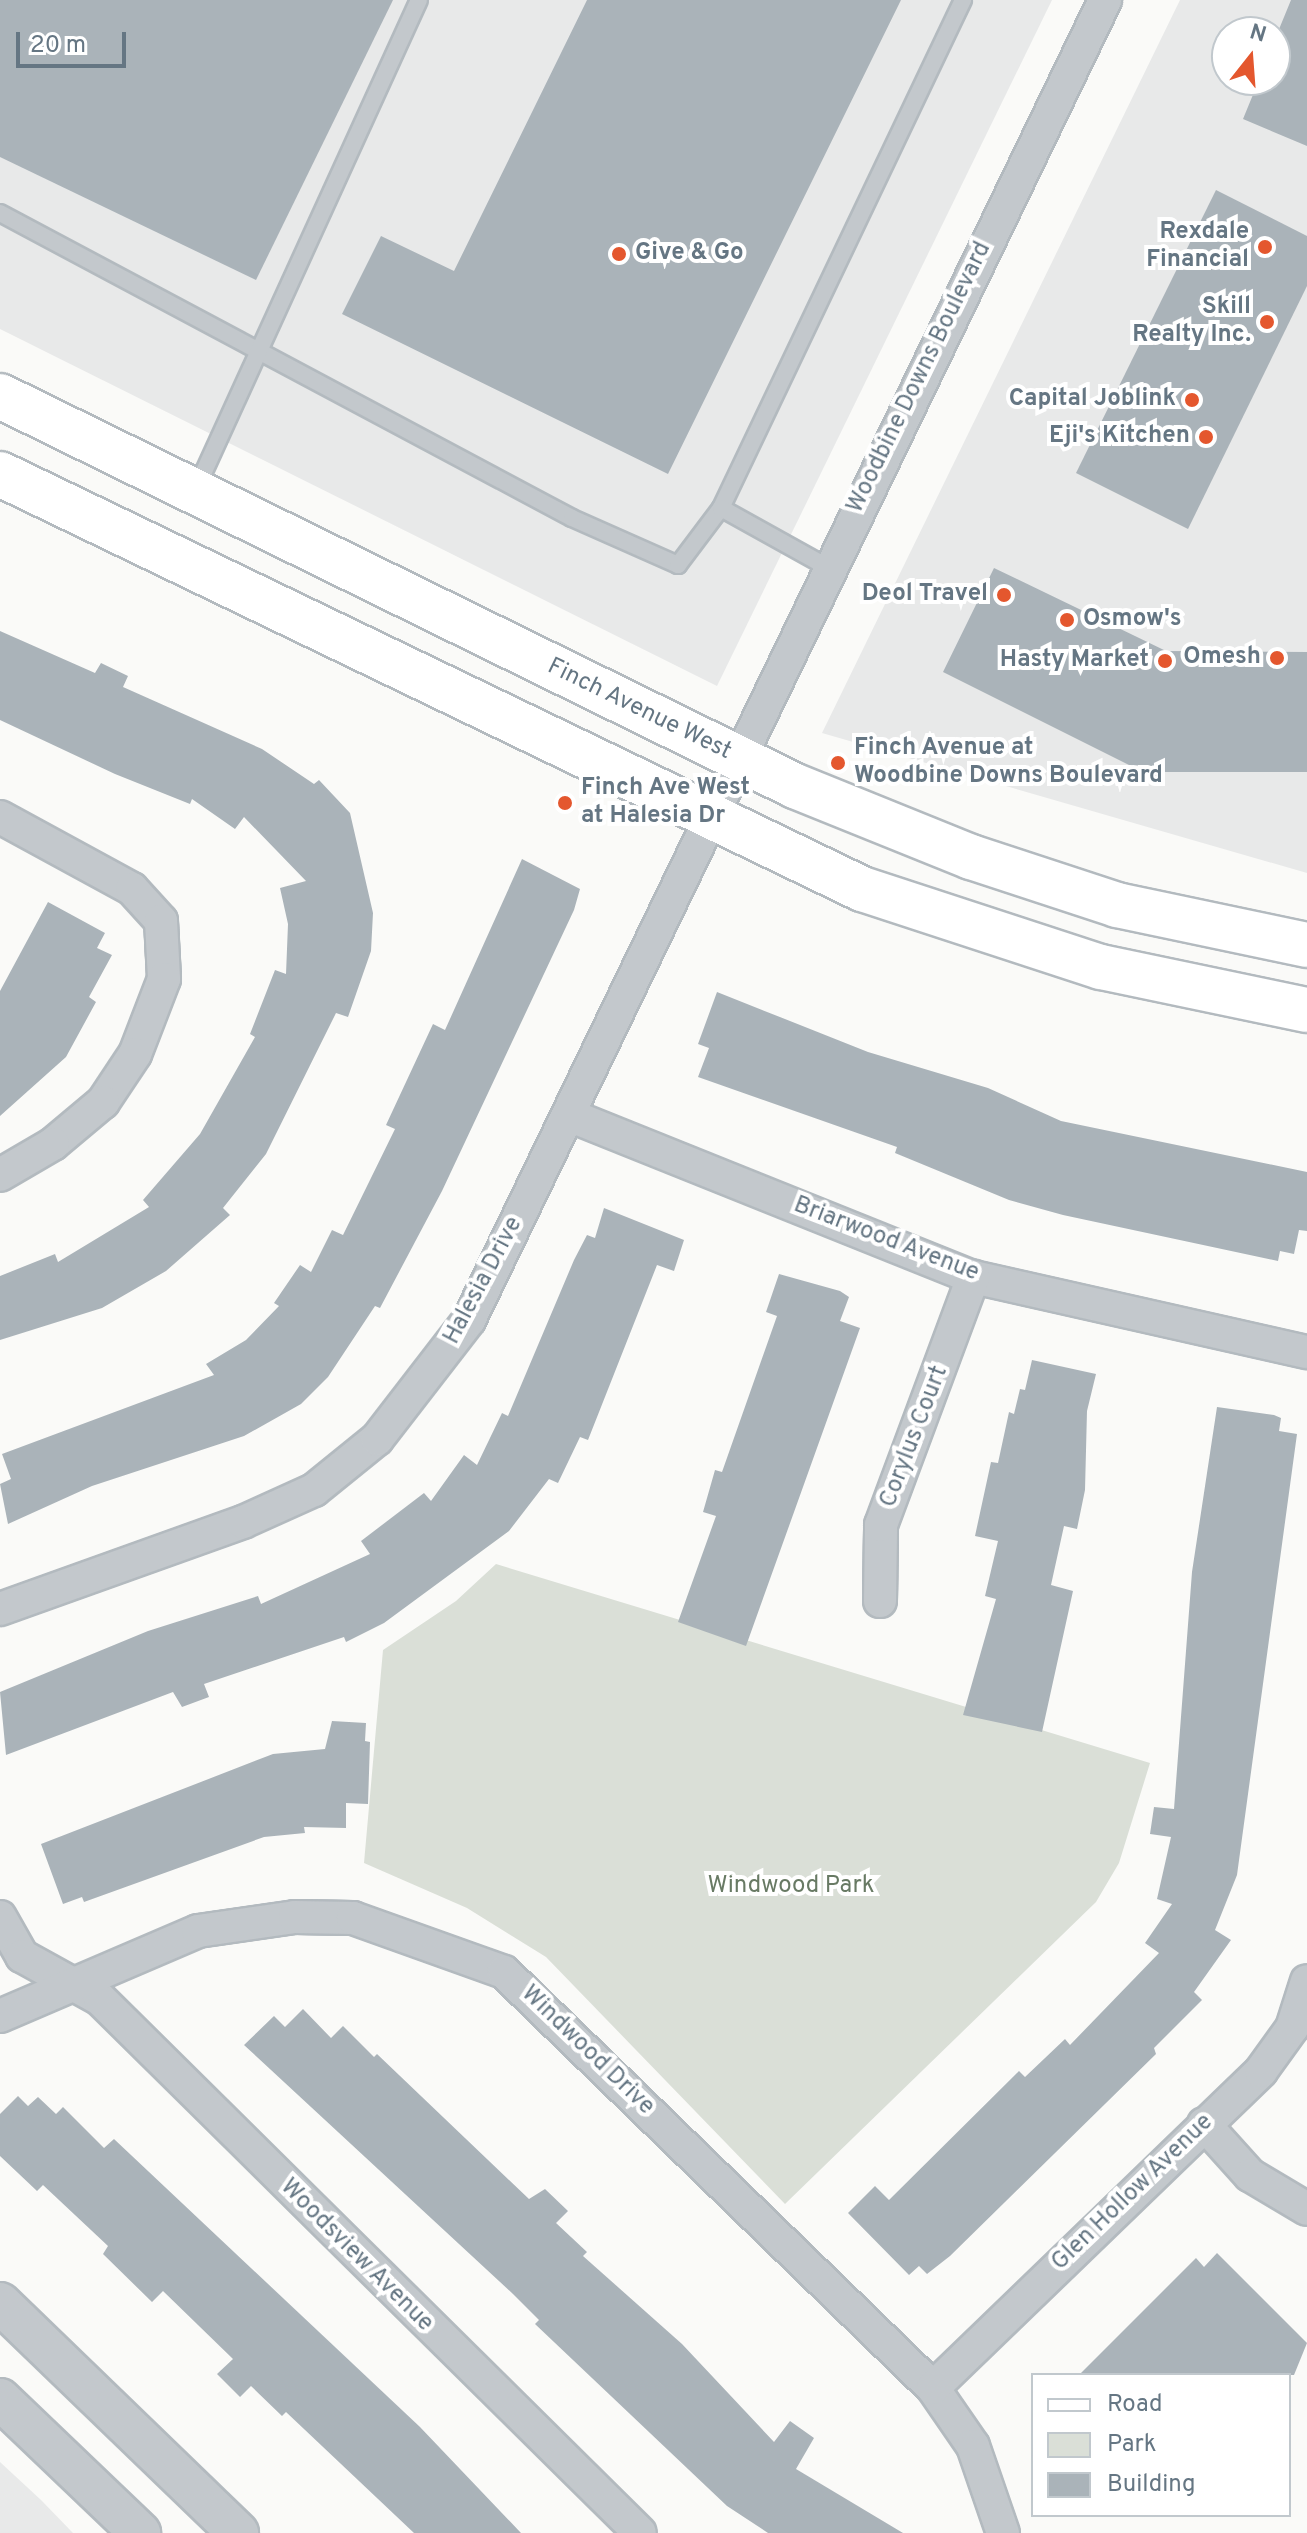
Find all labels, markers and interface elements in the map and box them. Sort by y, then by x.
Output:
scale bar [20,16,130,66]
north arrow [1211,16,1291,96]
text: N [1246,19,1269,50]
text: 20 m [30,31,86,61]
place label: Rexdale Financial [1146,219,1249,275]
street label: Woodbine Downs Boulevard [842,238,998,518]
marker: Rexdale Financial [1256,238,1274,256]
place label: Give & Go [635,240,744,268]
marker: Give & Go [610,245,628,263]
place label: Skill Realty Inc. [1132,294,1251,350]
marker: Skill Realty Inc. [1258,313,1276,331]
place label: Capital Joblink [1009,386,1176,414]
marker: Capital Joblink [1183,391,1201,409]
place label: Eji's Kitchen [1049,423,1190,451]
marker: Eji's Kitchen [1197,428,1215,446]
place label: Deol Travel [862,581,988,609]
marker: Deol Travel [995,586,1013,604]
place label: Osmow's [1083,606,1182,634]
marker: Osmow's [1058,611,1076,629]
place label: Omesh [1183,644,1261,672]
place label: Hasty Market [1000,647,1149,675]
marker: Omesh [1268,649,1286,667]
marker: Hasty Market [1156,652,1174,670]
street label: Finch Avenue West [541,653,737,767]
place label: Finch Avenue at Woodbine Downs Boulevard [854,735,1163,791]
marker: Finch Avenue at Woodbine Downs Boulevard [829,754,847,772]
place label: Finch Ave West at Halesia Dr [581,775,751,831]
marker: Finch Ave West at Halesia Dr [556,794,574,812]
street label: Briarwood Avenue [789,1191,983,1289]
street label: Halesia Drive [438,1212,530,1350]
street label: Corylus Court [875,1362,955,1512]
park label: Windwood Park [708,1873,874,1901]
street label: Windwood Drive [514,1980,660,2122]
street label: Glen Hollow Avenue [1046,2108,1220,2278]
street label: Woodsview Avenue [273,2173,439,2339]
legend [1031,2373,1291,2517]
text: Road [1107,2390,1163,2420]
text: Park [1107,2430,1157,2460]
text: Building [1107,2470,1196,2500]

